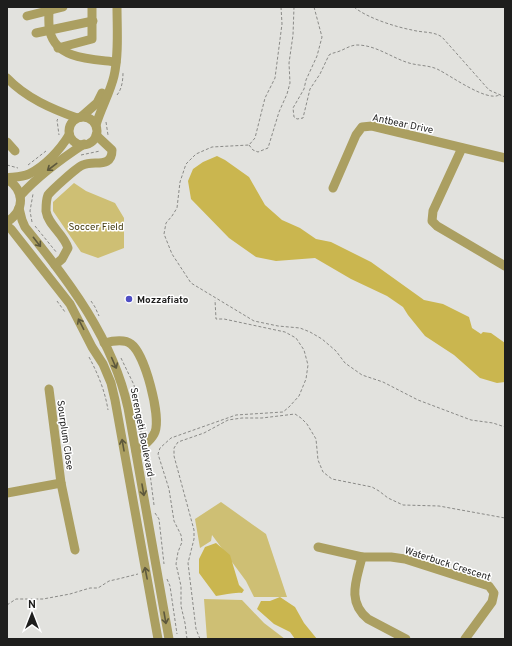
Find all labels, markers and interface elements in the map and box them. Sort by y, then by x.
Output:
street label: Antbear Drive [371,112,435,137]
one-way arrow [47,162,58,171]
park label: Soccer Field [68,221,124,234]
one-way arrow [33,237,42,248]
marker: Mozzafiato [124,294,134,304]
place label: Mozzafiato [137,294,189,307]
one-way arrow [76,318,84,330]
one-way arrow [111,357,118,369]
street label: Serengeti Boulevard [126,386,157,478]
street label: Sourplum Close [53,400,76,471]
one-way arrow [119,439,127,452]
one-way arrow [139,483,147,496]
street label: Waterbuck Crescent [403,544,493,585]
one-way arrow [142,567,150,580]
north arrow [12,594,52,634]
text: N [28,598,36,612]
one-way arrow [161,611,169,624]

